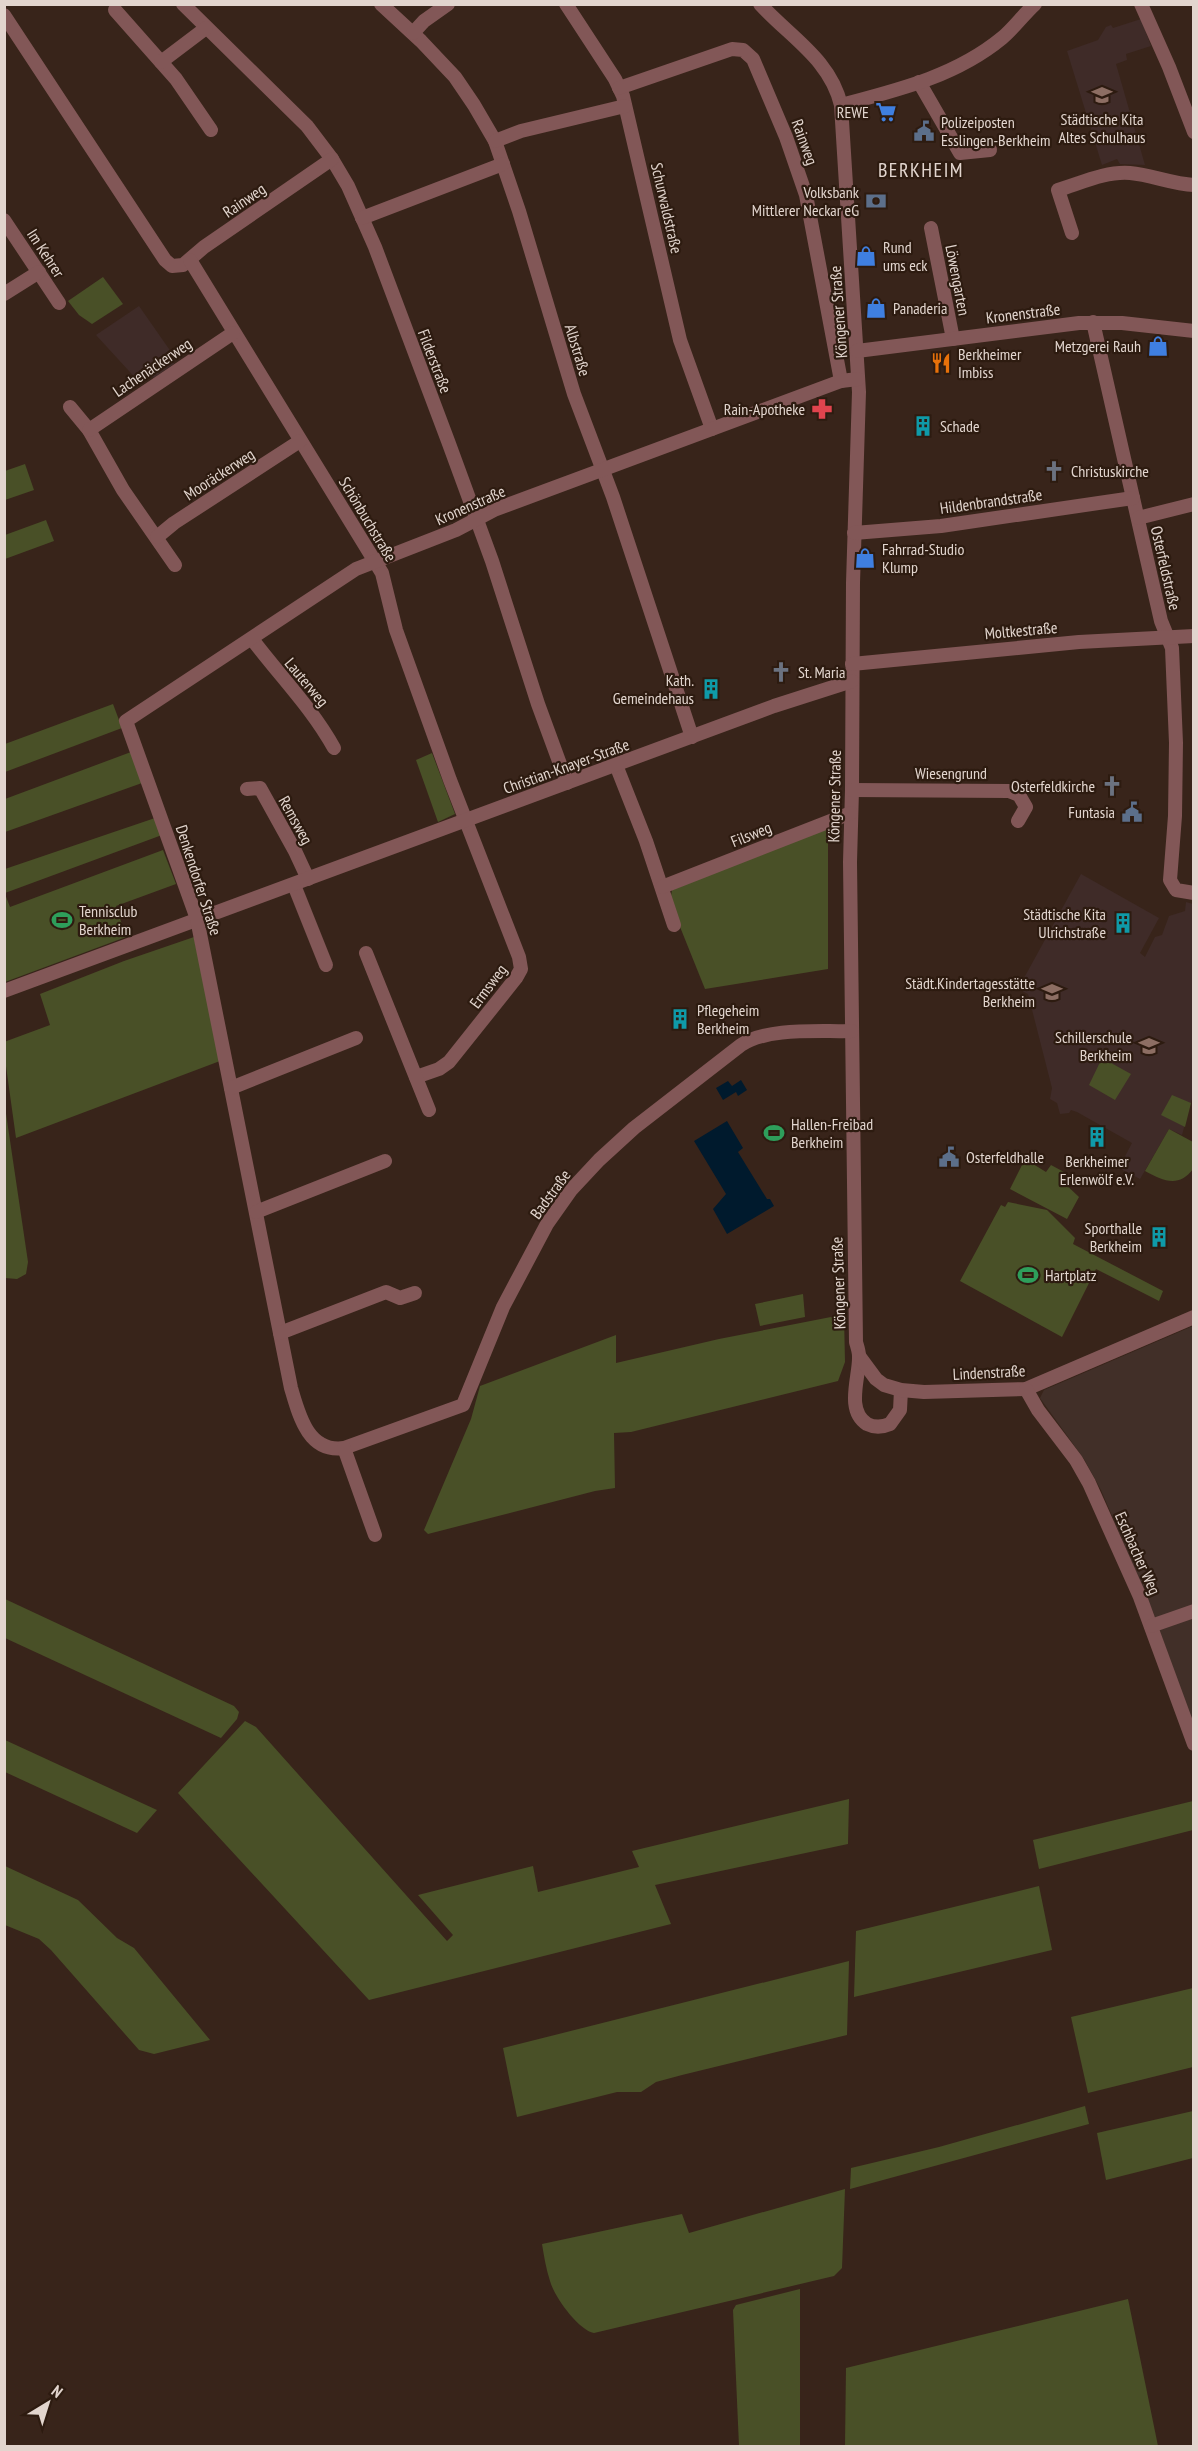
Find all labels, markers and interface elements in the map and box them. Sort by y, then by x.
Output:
school or university icon: Städtische Kita Altes Schulhaus [1090,83,1114,107]
supermarket icon: REWE [874,100,898,124]
place label: REWE [837,102,869,122]
place label: Städtische Kita Altes Schulhaus [1058,109,1146,147]
place label: Polizeiposten Esslingen-Berkheim [941,112,1050,150]
street label: Rainweg [788,116,822,168]
public building icon: Polizeiposten Esslingen-Berkheim [912,119,936,143]
district label: BERKHEIM [878,157,964,183]
street label: Schurwaldstraße [647,161,687,255]
street label: Rainweg [219,178,269,222]
place label: Volksbank Mittlerer Neckar eG [752,182,860,220]
bank icon: Volksbank Mittlerer Neckar eG [864,189,888,213]
street label: Im Kehrer [23,225,69,282]
place label: Rund ums eck [883,237,928,275]
street label: Löwengarten [941,243,975,317]
shop icon: Rund ums eck [854,244,878,268]
street label: Köngener Straße [825,265,851,359]
shop icon: Panaderia [864,296,888,320]
place label: Panaderia [893,298,947,318]
street label: Kronenstraße [985,299,1061,327]
street label: Albstraße [561,322,595,378]
street label: Filderstraße [414,326,456,396]
street label: Lachenäckerweg [109,333,195,401]
shop icon: Metzgerei Rauh [1146,334,1170,358]
place label: Metzgerei Rauh [1055,336,1141,356]
place label: Berkheimer Imbiss [958,344,1022,382]
restaurant icon: Berkheimer Imbiss [929,351,953,375]
pharmacy icon: Rain-Apotheke [810,397,834,421]
place label: Rain-Apotheke [724,399,805,419]
building icon: Schade [911,414,935,438]
place label: Schade [940,416,980,436]
street label: Mooräckerweg [180,444,258,504]
church icon: Christuskirche [1042,459,1066,483]
place label: Christuskirche [1071,461,1149,481]
street label: Schönbuchstraße [335,473,401,565]
street label: Kronenstraße [432,481,508,529]
street label: Hildenbrandstraße [939,484,1043,518]
street label: Osterfeldstraße [1147,524,1185,612]
place label: Fahrrad-Studio Klump [882,539,964,577]
shop icon: Fahrrad-Studio Klump [853,546,877,570]
street label: Moltkestraße [984,617,1058,643]
street label: Lauterweg [281,653,333,711]
church icon: St. Maria [769,660,793,684]
place label: St. Maria [798,662,845,682]
place label: Kath. Gemeindehaus [613,670,694,708]
building icon: Kath. Gemeindehaus [699,677,723,701]
street label: Christian-Knayer-Straße [500,734,632,798]
street label: Köngener Straße [823,750,845,842]
street label: Wiesengrund [915,763,987,783]
church icon: Osterfeldkirche [1100,774,1124,798]
place label: Osterfeldkirche [1011,776,1095,796]
street label: Remsweg [275,792,317,848]
public building icon: Funtasia [1120,800,1144,824]
place label: Funtasia [1068,802,1115,822]
street label: Filsweg [728,817,774,851]
street label: Denkendorfer Straße [172,822,226,938]
place label: Tennisclub Berkheim [79,901,137,939]
place label: Städtische Kita Ulrichstraße [1023,904,1106,942]
sports icon: Tennisclub Berkheim [50,908,74,932]
building icon: Städtische Kita Ulrichstraße [1111,911,1135,935]
street label: Ermsweg [465,960,511,1012]
place label: Städt.Kindertagesstätte Berkheim [905,973,1035,1011]
school or university icon: Städt.Kindertagesstätte Berkheim [1040,980,1064,1004]
place label: Pflegeheim Berkheim [697,1000,759,1038]
building icon: Pflegeheim Berkheim [668,1007,692,1031]
place label: Schillerschule Berkheim [1055,1027,1132,1065]
school or university icon: Schillerschule Berkheim [1137,1034,1161,1058]
place label: Hallen-Freibad Berkheim [791,1114,873,1152]
sports icon: Hallen-Freibad Berkheim [762,1121,786,1145]
building icon: Berkheimer Erlenwölf e.V. [1085,1125,1109,1149]
public building icon: Osterfeldhalle [937,1145,961,1169]
place label: Osterfeldhalle [966,1147,1044,1167]
place label: Berkheimer Erlenwölf e.V. [1060,1151,1134,1189]
street label: Badstraße [525,1166,575,1222]
place label: Sporthalle Berkheim [1085,1218,1142,1256]
building icon: Sporthalle Berkheim [1147,1225,1171,1249]
street label: Köngener Straße [826,1236,850,1330]
sports icon: Hartplatz [1016,1263,1040,1287]
place label: Hartplatz [1045,1265,1097,1285]
street label: Lindenstraße [952,1360,1026,1384]
street label: Eschbacher Weg [1111,1508,1165,1598]
north arrow [18,2373,78,2433]
text: N [48,2381,67,2402]

